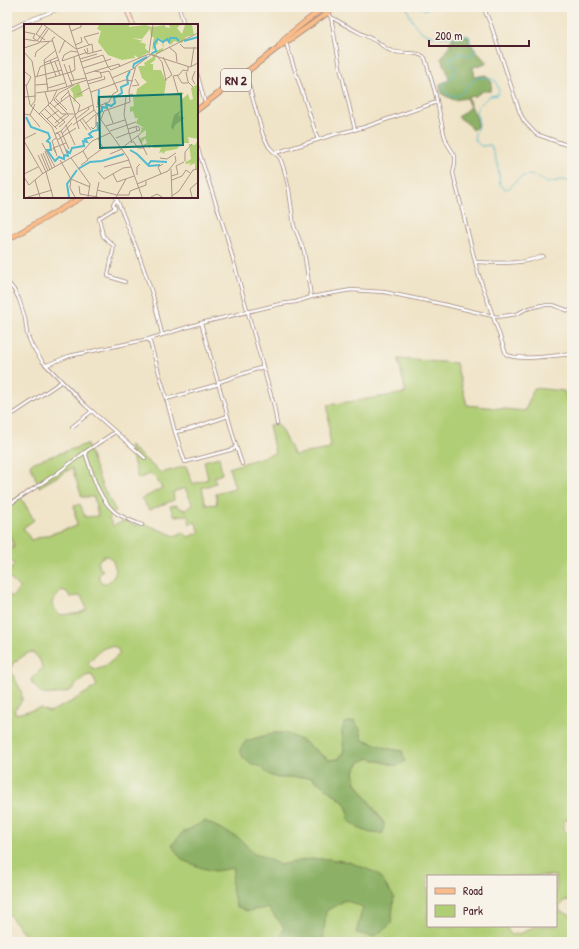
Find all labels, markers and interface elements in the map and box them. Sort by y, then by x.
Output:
scale bar [429,22,529,48]
inset map [24,24,198,198]
text: 200 m [435,27,462,44]
road number: RN 2 [221,69,251,91]
legend [427,875,557,927]
text: Road [463,882,483,899]
text: Park [463,902,483,919]

